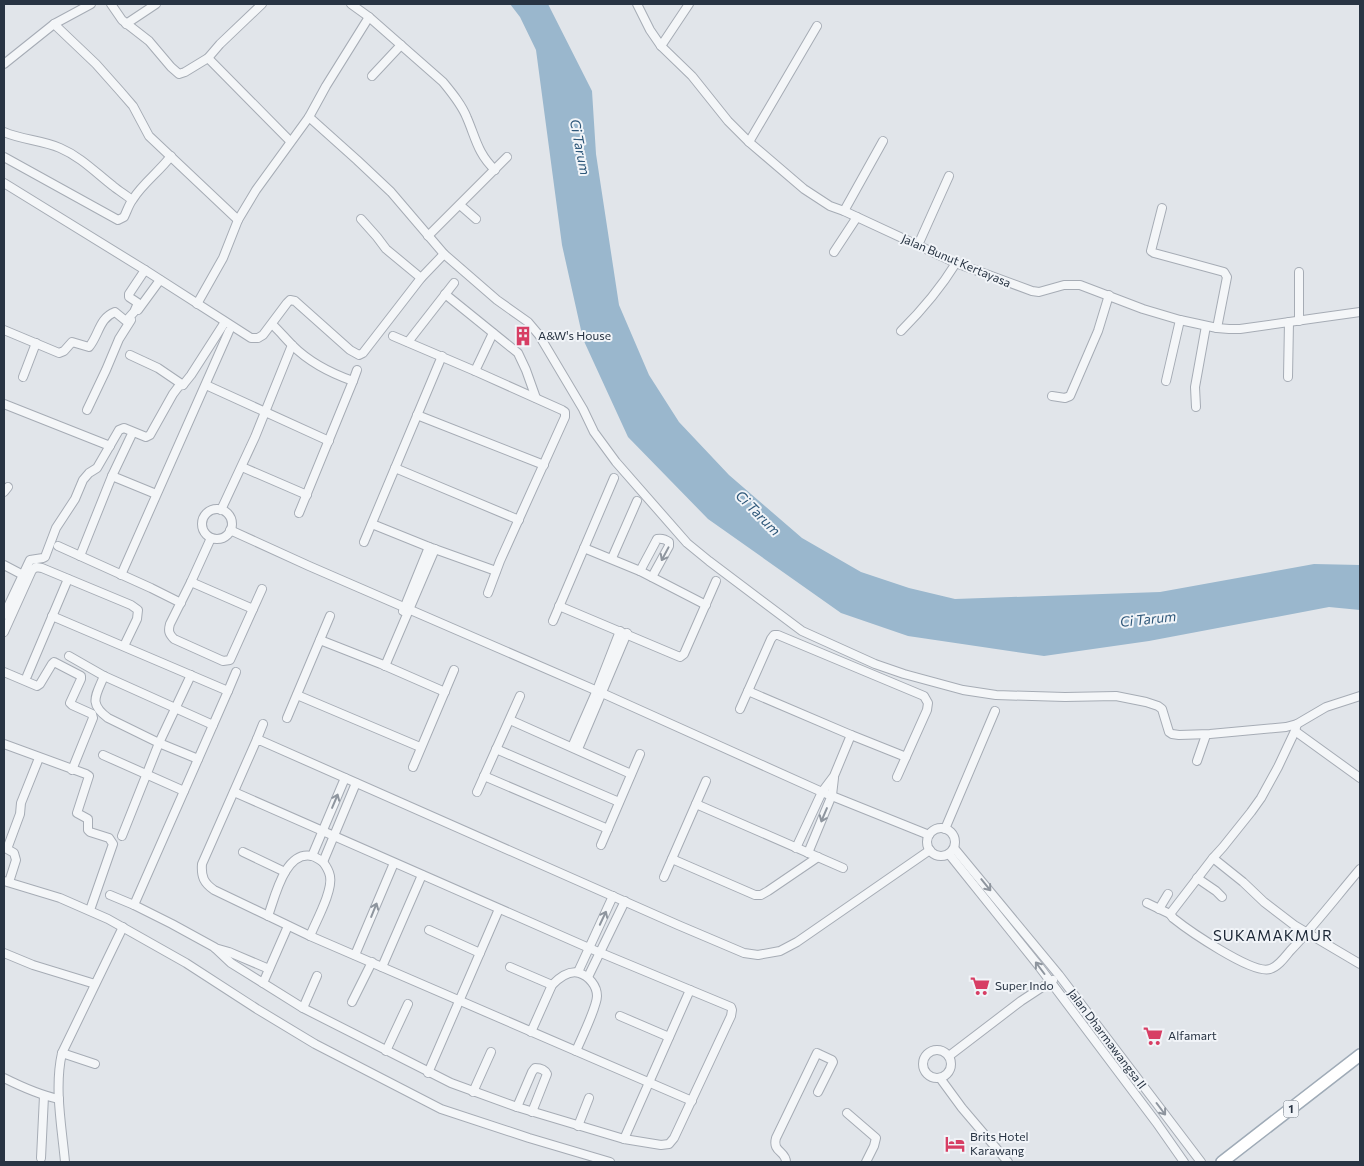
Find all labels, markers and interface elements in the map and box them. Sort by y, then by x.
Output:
water label: Ci Tarum [567,118,594,176]
street label: Jalan Bunut Kertayasa [899,231,1013,290]
building icon: A&W's House [512,325,534,347]
place label: A&W's House [538,328,611,342]
water label: Ci Tarum [732,487,784,539]
one-way arrow [659,546,669,560]
water label: Ci Tarum [1119,607,1177,630]
one-way arrow [331,794,340,809]
one-way arrow [819,807,828,822]
one-way arrow [980,878,991,891]
one-way arrow [370,903,379,918]
one-way arrow [598,911,608,926]
district label: SUKAMAKMUR [1213,926,1333,944]
one-way arrow [1035,962,1046,975]
supermarket icon: Super Indo [969,975,991,997]
place label: Super Indo [995,978,1054,992]
street label: Jalan Dharmawangsa II [1065,986,1150,1092]
supermarket icon: Alfamart [1142,1025,1164,1047]
place label: Alfamart [1168,1028,1217,1042]
road number: 1 [1284,1100,1298,1118]
one-way arrow [1156,1103,1167,1116]
place label: Brits Hotel Karawang [970,1129,1029,1157]
hotel icon: Brits Hotel Karawang [944,1133,966,1155]

